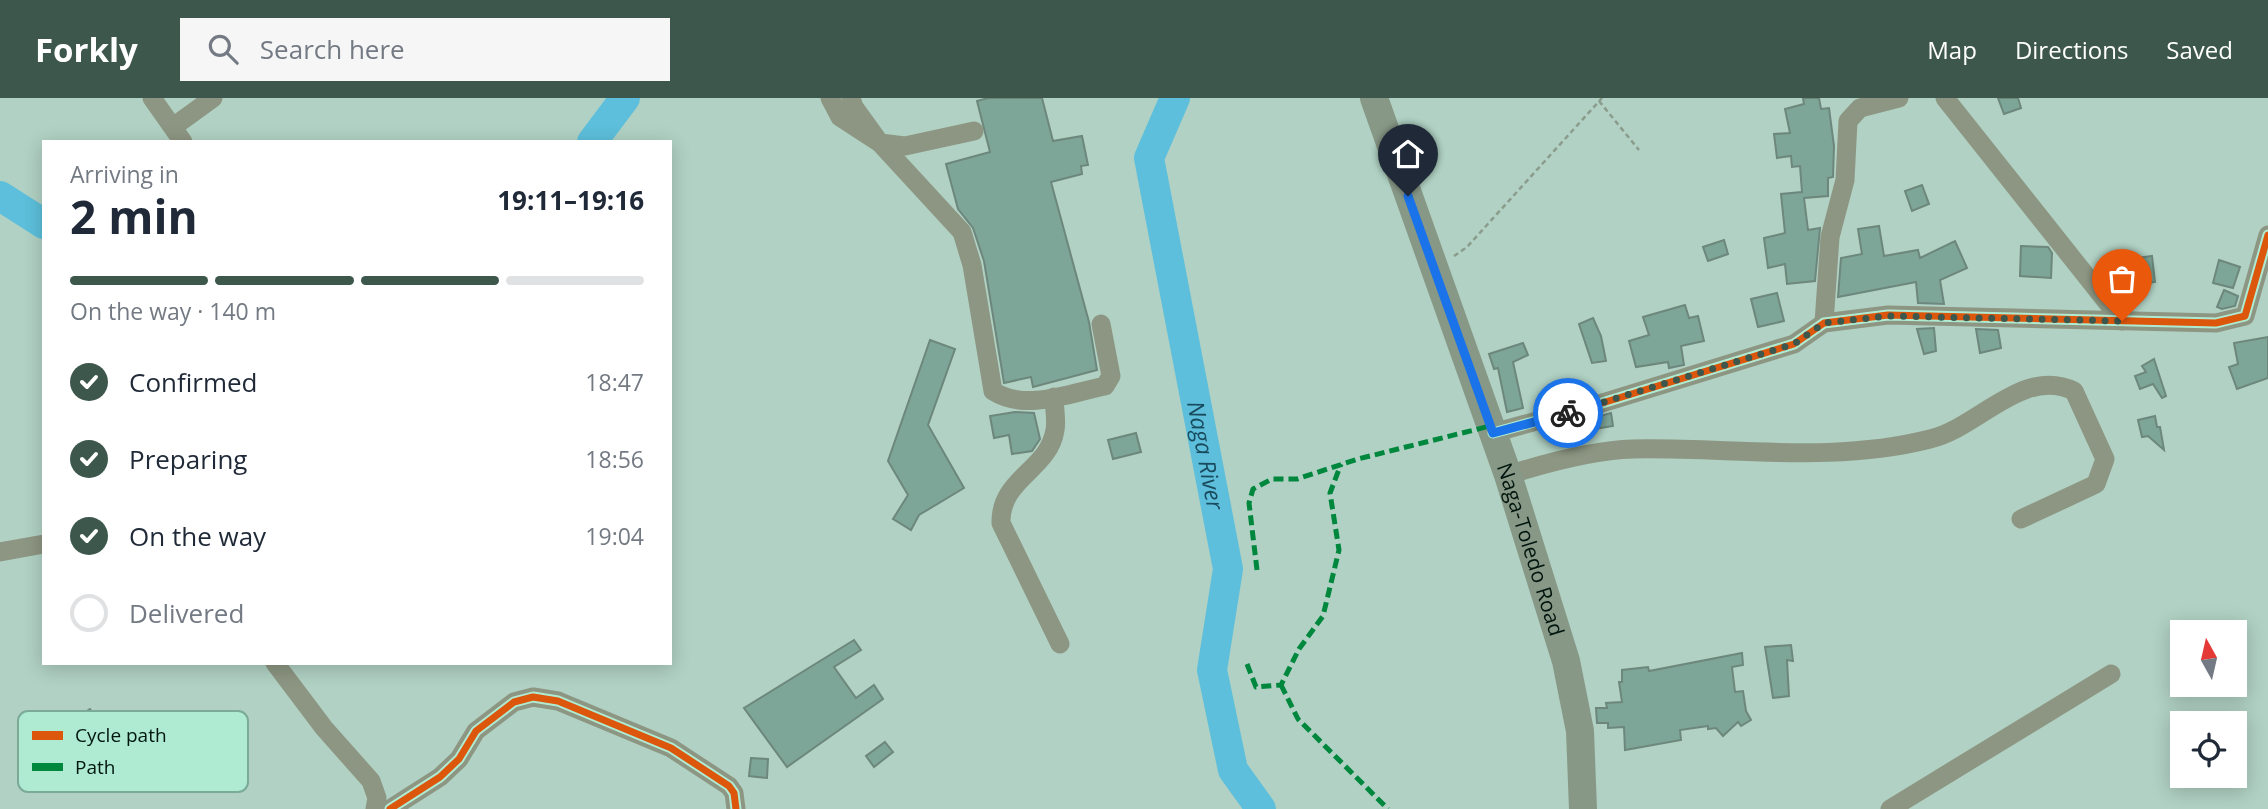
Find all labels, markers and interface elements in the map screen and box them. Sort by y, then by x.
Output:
search box [180,18,670,81]
text: Forkly [35,27,138,72]
icon: search [204,30,242,68]
text: Search here [260,31,405,67]
text: Map [1927,33,1977,66]
text: Directions [2015,33,2128,66]
text: Saved [2166,33,2233,66]
pin [1378,124,1438,196]
icon: home [1389,135,1427,173]
text: Arriving in [70,158,179,190]
text: 19:11–19:16 [497,182,644,218]
text: 2 min [70,185,198,247]
pin [2092,249,2152,321]
icon: bag [2103,260,2141,298]
text: On the way · 140 m [70,295,276,327]
icon: check [70,363,108,401]
text: Confirmed [129,364,257,400]
text: 18:47 [585,366,644,398]
courier [1533,378,1603,448]
icon: bike [1549,394,1587,432]
water label: Naga River [1180,398,1232,513]
icon: check [70,440,108,478]
text: Preparing [129,441,247,477]
text: 18:56 [585,443,644,475]
street label: Naga-Toledo Road [1491,459,1571,639]
icon: check [70,517,108,555]
text: On the way [129,518,266,554]
text: 19:04 [585,520,644,552]
text: Delivered [129,595,244,631]
north arrow [2170,620,2247,696]
map controls [2170,620,2247,788]
legend [18,711,248,792]
button: locate [2170,711,2247,788]
text: Cycle path [75,722,167,748]
text: Path [75,754,115,780]

